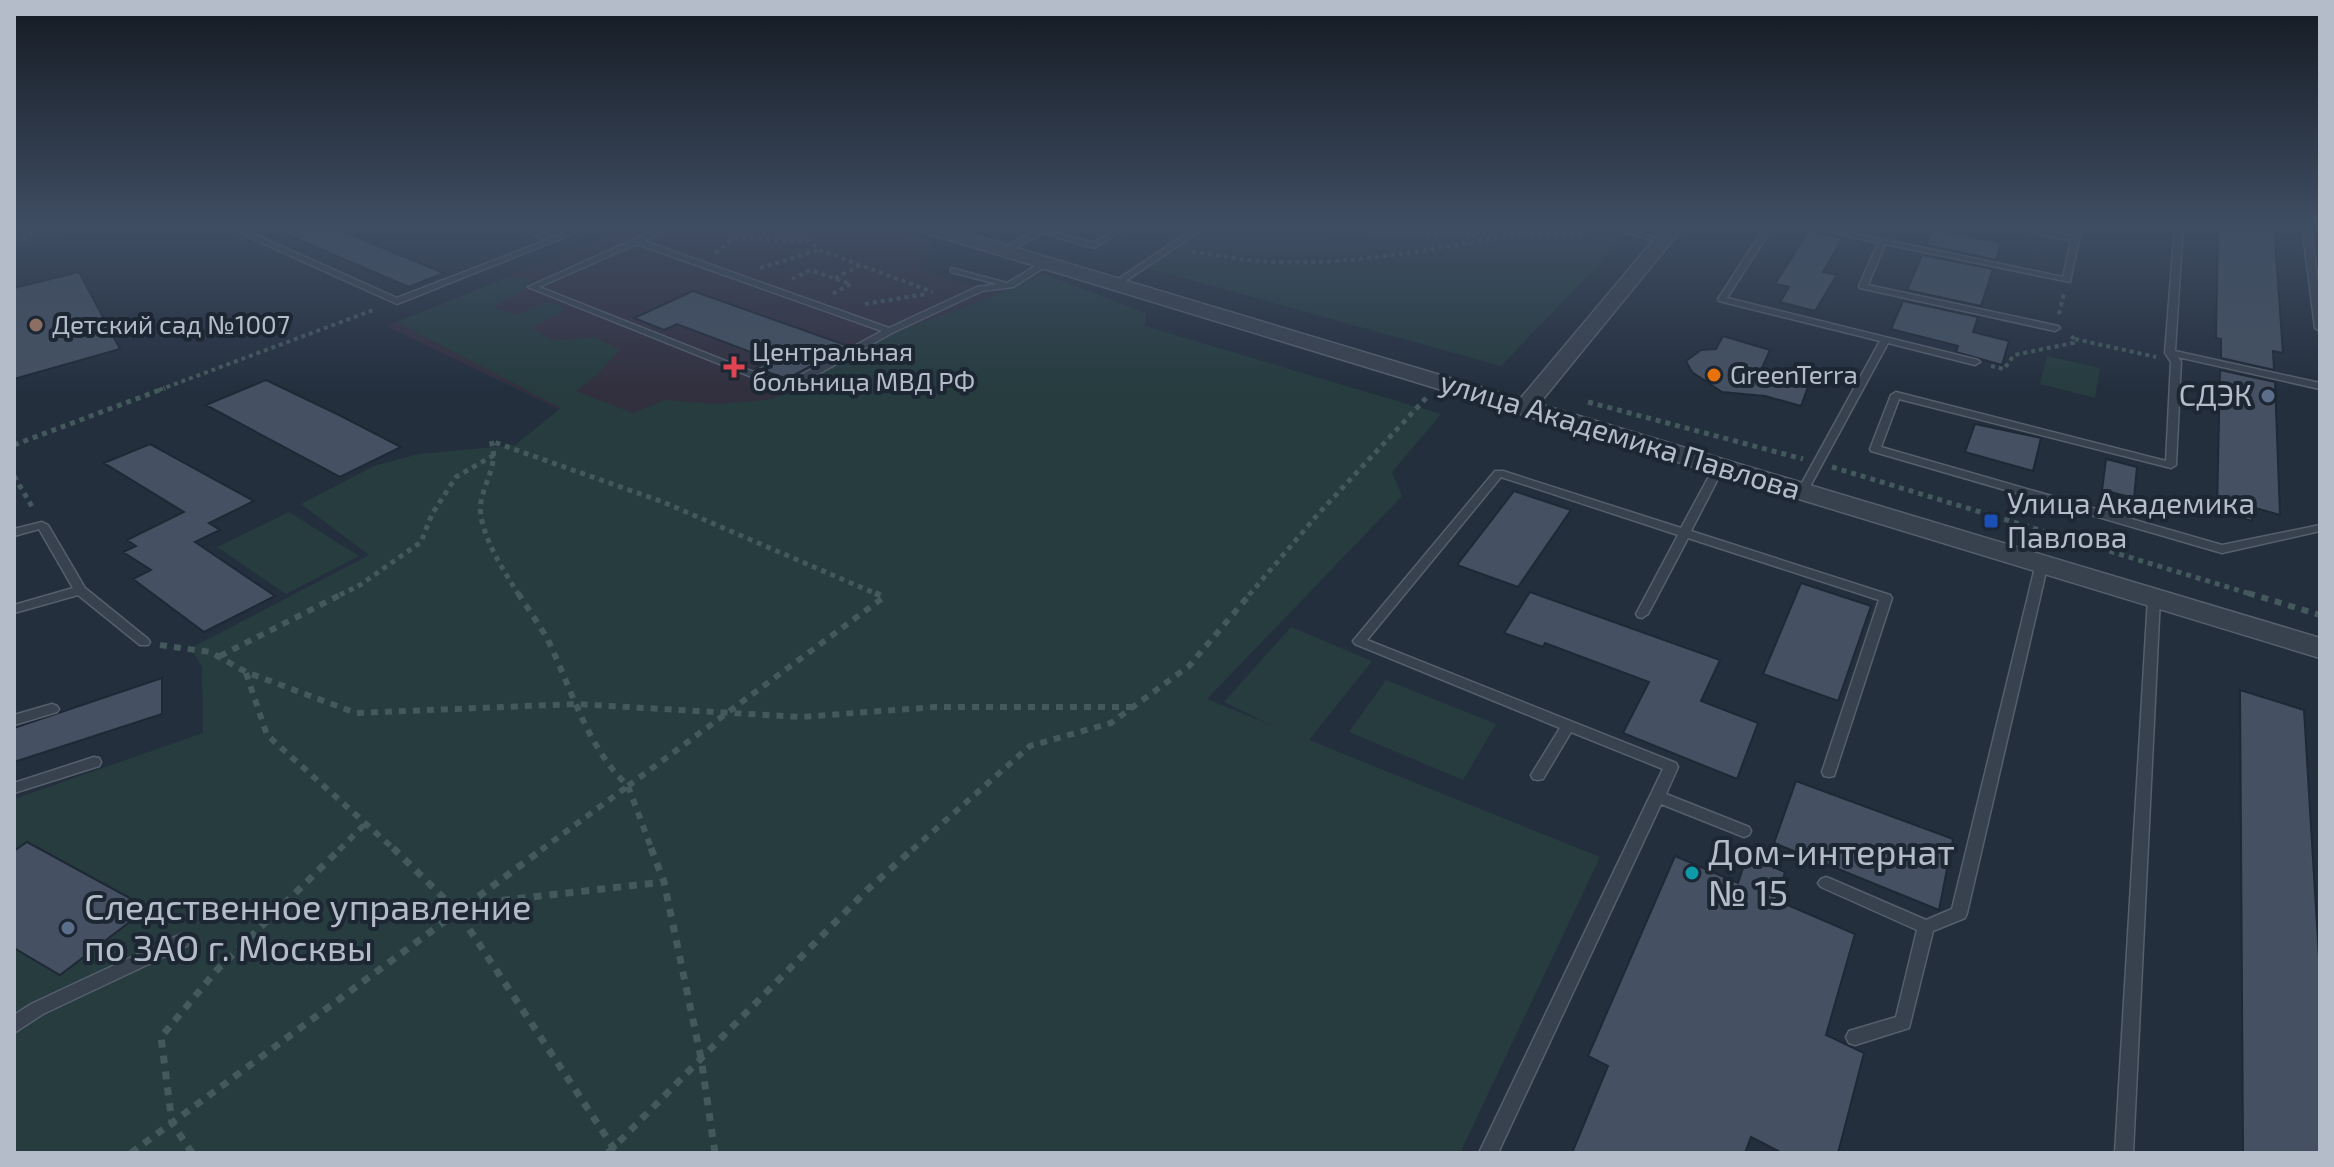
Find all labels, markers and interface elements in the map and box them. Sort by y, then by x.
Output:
place label: Детский сад №1007 [52,308,290,339]
marker: Детский сад №1007 [27,316,45,334]
place label: Центральная больница МВД РФ [752,335,975,396]
marker: Центральная больница МВД РФ [723,356,745,378]
place label: GreenTerra [1730,358,1858,389]
street label: улица Академика Павлова [1436,362,1805,507]
marker: GreenTerra [1705,366,1723,384]
place label: СДЭК [2179,376,2252,412]
marker: СДЭК [2259,387,2277,405]
place label: Улица Академика Павлова [2007,484,2255,554]
marker: Улица Академика Павлова [1982,512,2000,530]
place label: Дом-интернат № 15 [1708,829,1955,913]
marker: Дом-интернат № 15 [1683,864,1701,882]
place label: Следственное управление по ЗАО г. Москвы [84,884,531,968]
marker: Следственное управление по ЗАО г. Москвы [59,919,77,937]

